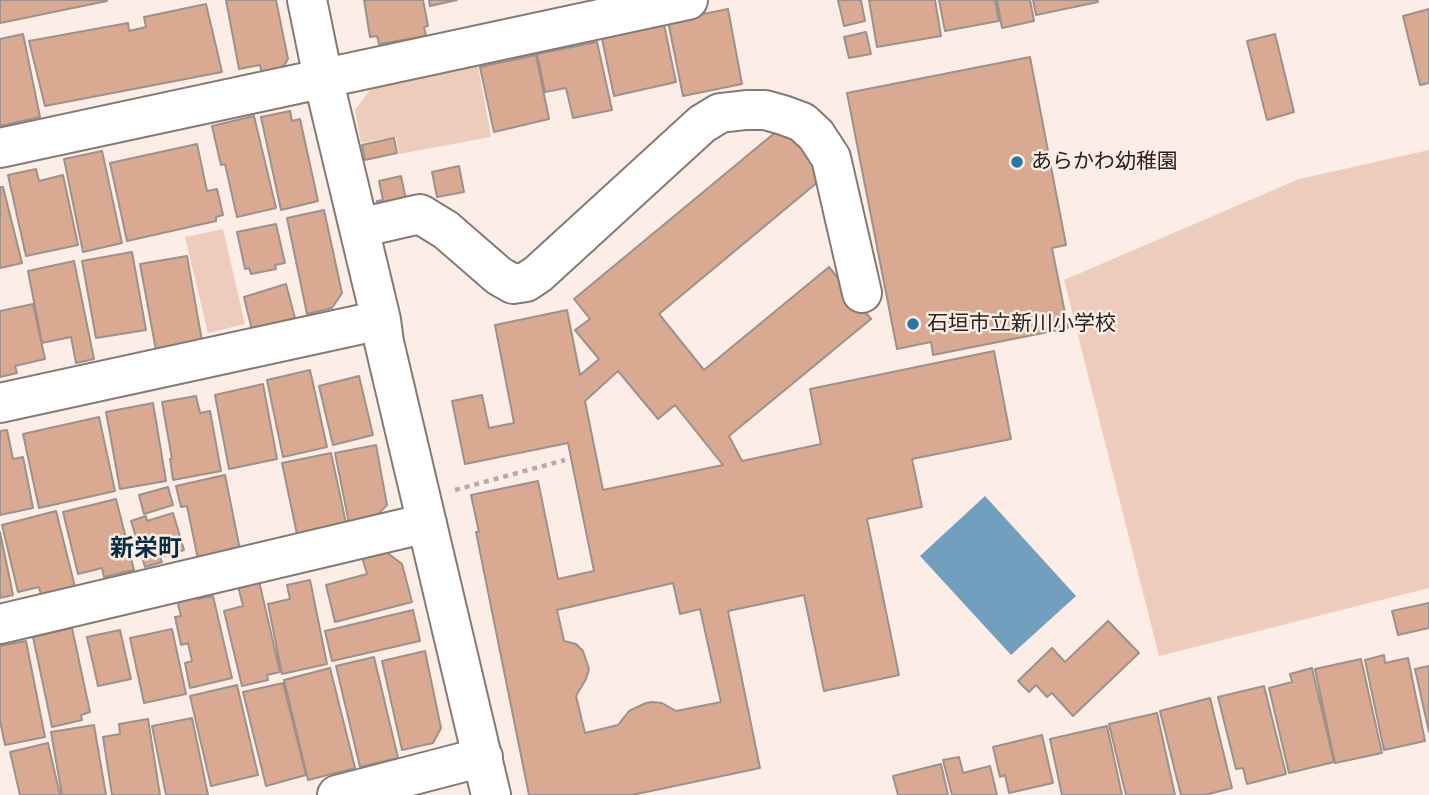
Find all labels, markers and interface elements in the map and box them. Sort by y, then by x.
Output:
place label: あらかわ幼稚園 [1031,149,1178,175]
marker: あらかわ幼稚園 [1009,154,1025,170]
place label: 石垣市立新川小学校 [927,311,1116,337]
marker: 石垣市立新川小学校 [905,316,921,332]
district label: 新栄町 [110,535,182,563]

